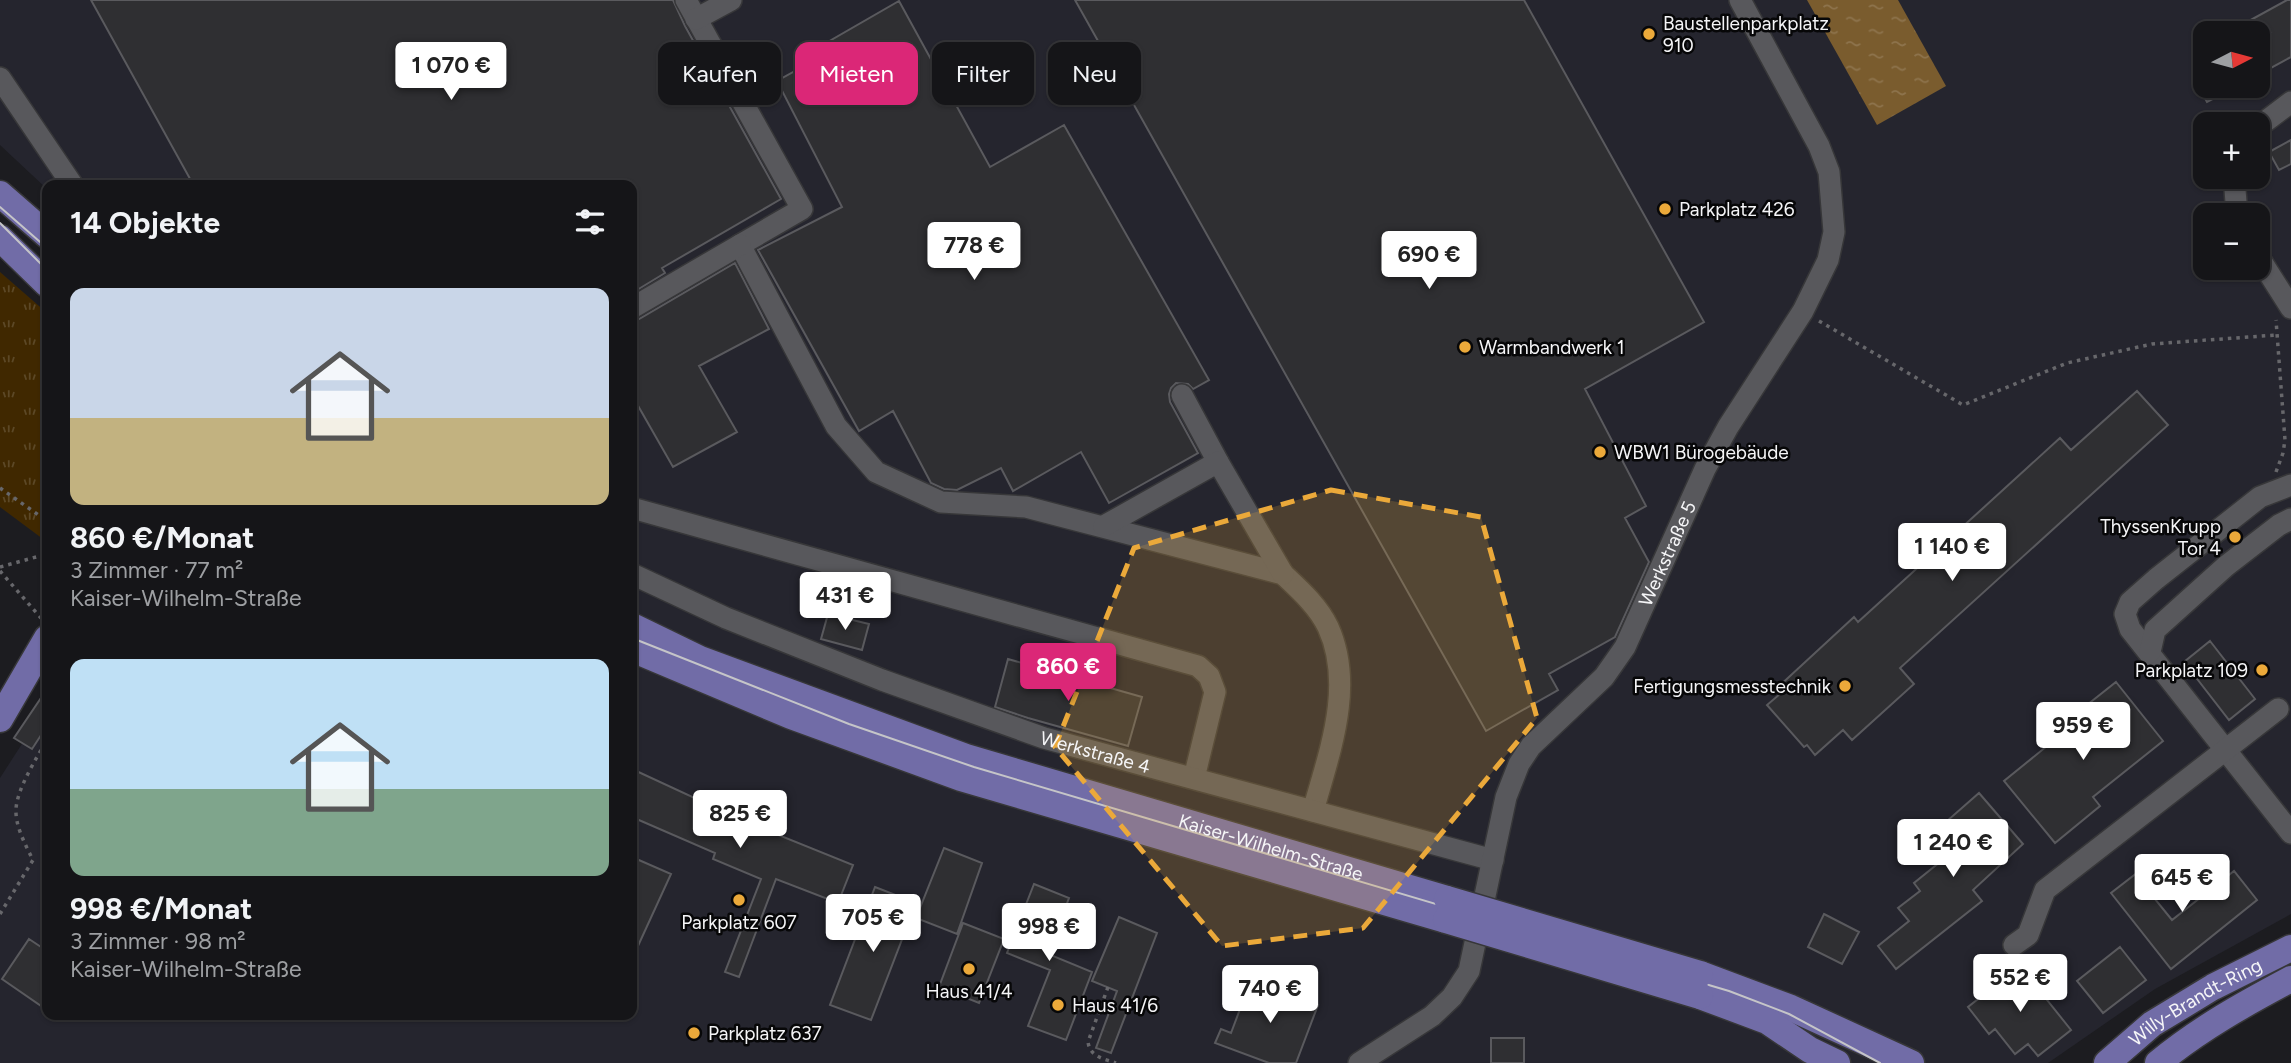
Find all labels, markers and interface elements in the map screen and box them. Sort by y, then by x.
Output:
place label: Baustellenparkplatz 910 [1663,12,1829,57]
north arrow [2193,21,2270,98]
map controls [2193,21,2270,280]
marker: Baustellenparkplatz 910 [1641,26,1657,42]
pin: 1 070 € [386,42,516,102]
chip: Kaufen [658,42,781,105]
chip: Mieten [795,42,918,105]
chip: Filter [932,42,1034,105]
chip: Neu [1048,42,1141,105]
text: 1 070 € [411,51,491,79]
button: + [2193,112,2270,189]
place label: Parkplatz 426 [1679,198,1795,221]
marker: Parkplatz 426 [1657,201,1673,217]
icon: filters [571,203,609,241]
button: − [2193,203,2270,280]
text: 14 Objekte [70,204,220,241]
pin: 778 € [925,222,1023,282]
text: 778 € [943,231,1005,259]
pin: 690 € [1380,232,1478,291]
text: 690 € [1397,240,1461,268]
icon: home [277,333,403,459]
place label: Warmbandwerk 1 [1479,336,1625,359]
marker: Warmbandwerk 1 [1457,339,1473,355]
place label: WBW1 Bürogebäude [1614,441,1789,464]
marker: WBW1 Bürogebäude [1592,444,1608,460]
street label: Werkstraße 5 [1633,497,1701,610]
place label: ThyssenKrupp Tor 4 [2100,515,2221,560]
text: 860 €/Monat [70,519,254,556]
pin: 1 140 € [1887,524,2017,583]
marker: ThyssenKrupp Tor 4 [2227,529,2243,545]
text: 1 140 € [1914,532,1990,560]
text: 3 Zimmer · 77 m² [70,556,243,584]
pin: 431 € [796,572,894,632]
text: 431 € [816,581,874,609]
text: Kaiser-Wilhelm-Straße [70,584,302,612]
pin: 860 € [1019,644,1117,703]
text: 860 € [1036,652,1100,680]
place label: Parkplatz 109 [2135,659,2248,682]
marker: Parkplatz 109 [2254,662,2270,678]
place label: Fertigungsmesstechnik [1633,675,1832,698]
marker: Fertigungsmesstechnik [1837,678,1853,694]
pin: 959 € [2034,702,2132,762]
icon: home [277,704,403,830]
text: 959 € [2052,711,2114,739]
street label: Werkstraße 4 [1038,726,1153,778]
pin: 825 € [691,790,789,850]
text: 825 € [709,799,771,827]
street label: Kaiser-Wilhelm-Straße [1176,809,1366,885]
pin: 1 240 € [1888,820,2018,879]
text: 1 240 € [1913,828,1993,856]
pin: 645 € [2133,855,2231,914]
text: 645 € [2151,863,2213,891]
text: 998 €/Monat [70,890,252,927]
marker: Parkplatz 607 [731,892,747,908]
pin: 705 € [824,894,922,954]
text: 705 € [842,903,904,931]
pin: 998 € [1000,904,1098,963]
place label: Parkplatz 607 [681,911,797,934]
text: 998 € [1018,912,1080,940]
text: 3 Zimmer · 98 m² [70,927,246,955]
street label: Willy-Brandt-Ring [2124,953,2266,1051]
pin: 552 € [1971,954,2069,1014]
text: Kaiser-Wilhelm-Straße [70,955,302,983]
marker: Haus 41/4 [961,961,977,977]
text: 552 € [1989,963,2051,991]
pin: 740 € [1221,965,1319,1025]
text: 740 € [1238,974,1302,1002]
place label: Haus 41/4 [926,980,1013,1003]
place label: Haus 41/6 [1072,994,1158,1017]
marker: Haus 41/6 [1050,997,1066,1013]
place label: Parkplatz 637 [708,1022,822,1045]
marker: Parkplatz 637 [686,1025,702,1041]

